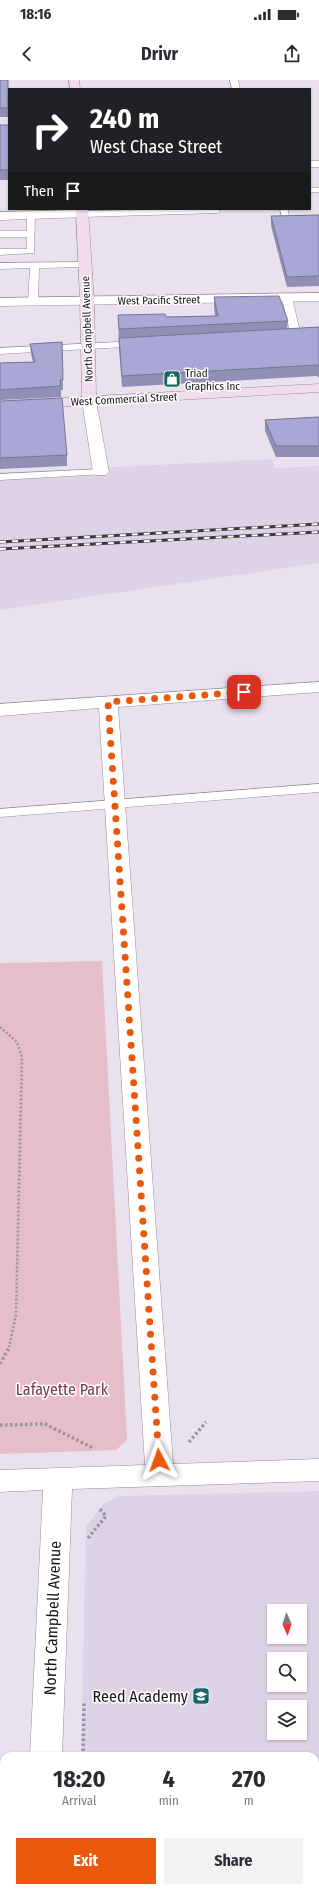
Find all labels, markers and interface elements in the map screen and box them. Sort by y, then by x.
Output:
text: 18:16 [20,5,51,23]
icon: back [16,43,38,65]
text: Drivr [141,43,178,65]
icon: share [281,43,303,65]
text: 240 m [90,102,159,135]
icon: right [24,104,76,156]
text: West Chase Street [90,136,222,158]
icon: arrive [62,180,84,202]
text: Then [24,182,54,200]
street label: North Campbell Avenue [79,276,96,382]
street label: West Pacific Street [118,293,201,308]
place label: Triad Graphics Inc [185,367,240,393]
shop icon: Triad Graphics Inc [162,369,182,389]
street label: West Commercial Street [70,390,178,409]
pin [227,675,261,709]
icon: arrive [233,681,255,703]
park label: Lafayette Park [16,1380,109,1399]
position arrow [138,1439,180,1481]
street label: North Campbell Avenue [40,1540,65,1696]
north arrow [267,1604,307,1644]
map controls [267,1604,307,1740]
button: search [267,1652,307,1692]
school or university icon: Reed Academy [191,1686,211,1706]
place label: Reed Academy [93,1687,189,1706]
button: layers [267,1700,307,1740]
text: 18:20 [53,1765,106,1793]
text: 4 [163,1765,175,1793]
text: 270 [232,1765,266,1793]
text: Arrival [62,1793,97,1808]
text: min [159,1793,179,1808]
text: m [244,1793,254,1808]
button: Exit [16,1838,156,1884]
button: Share [164,1838,303,1884]

